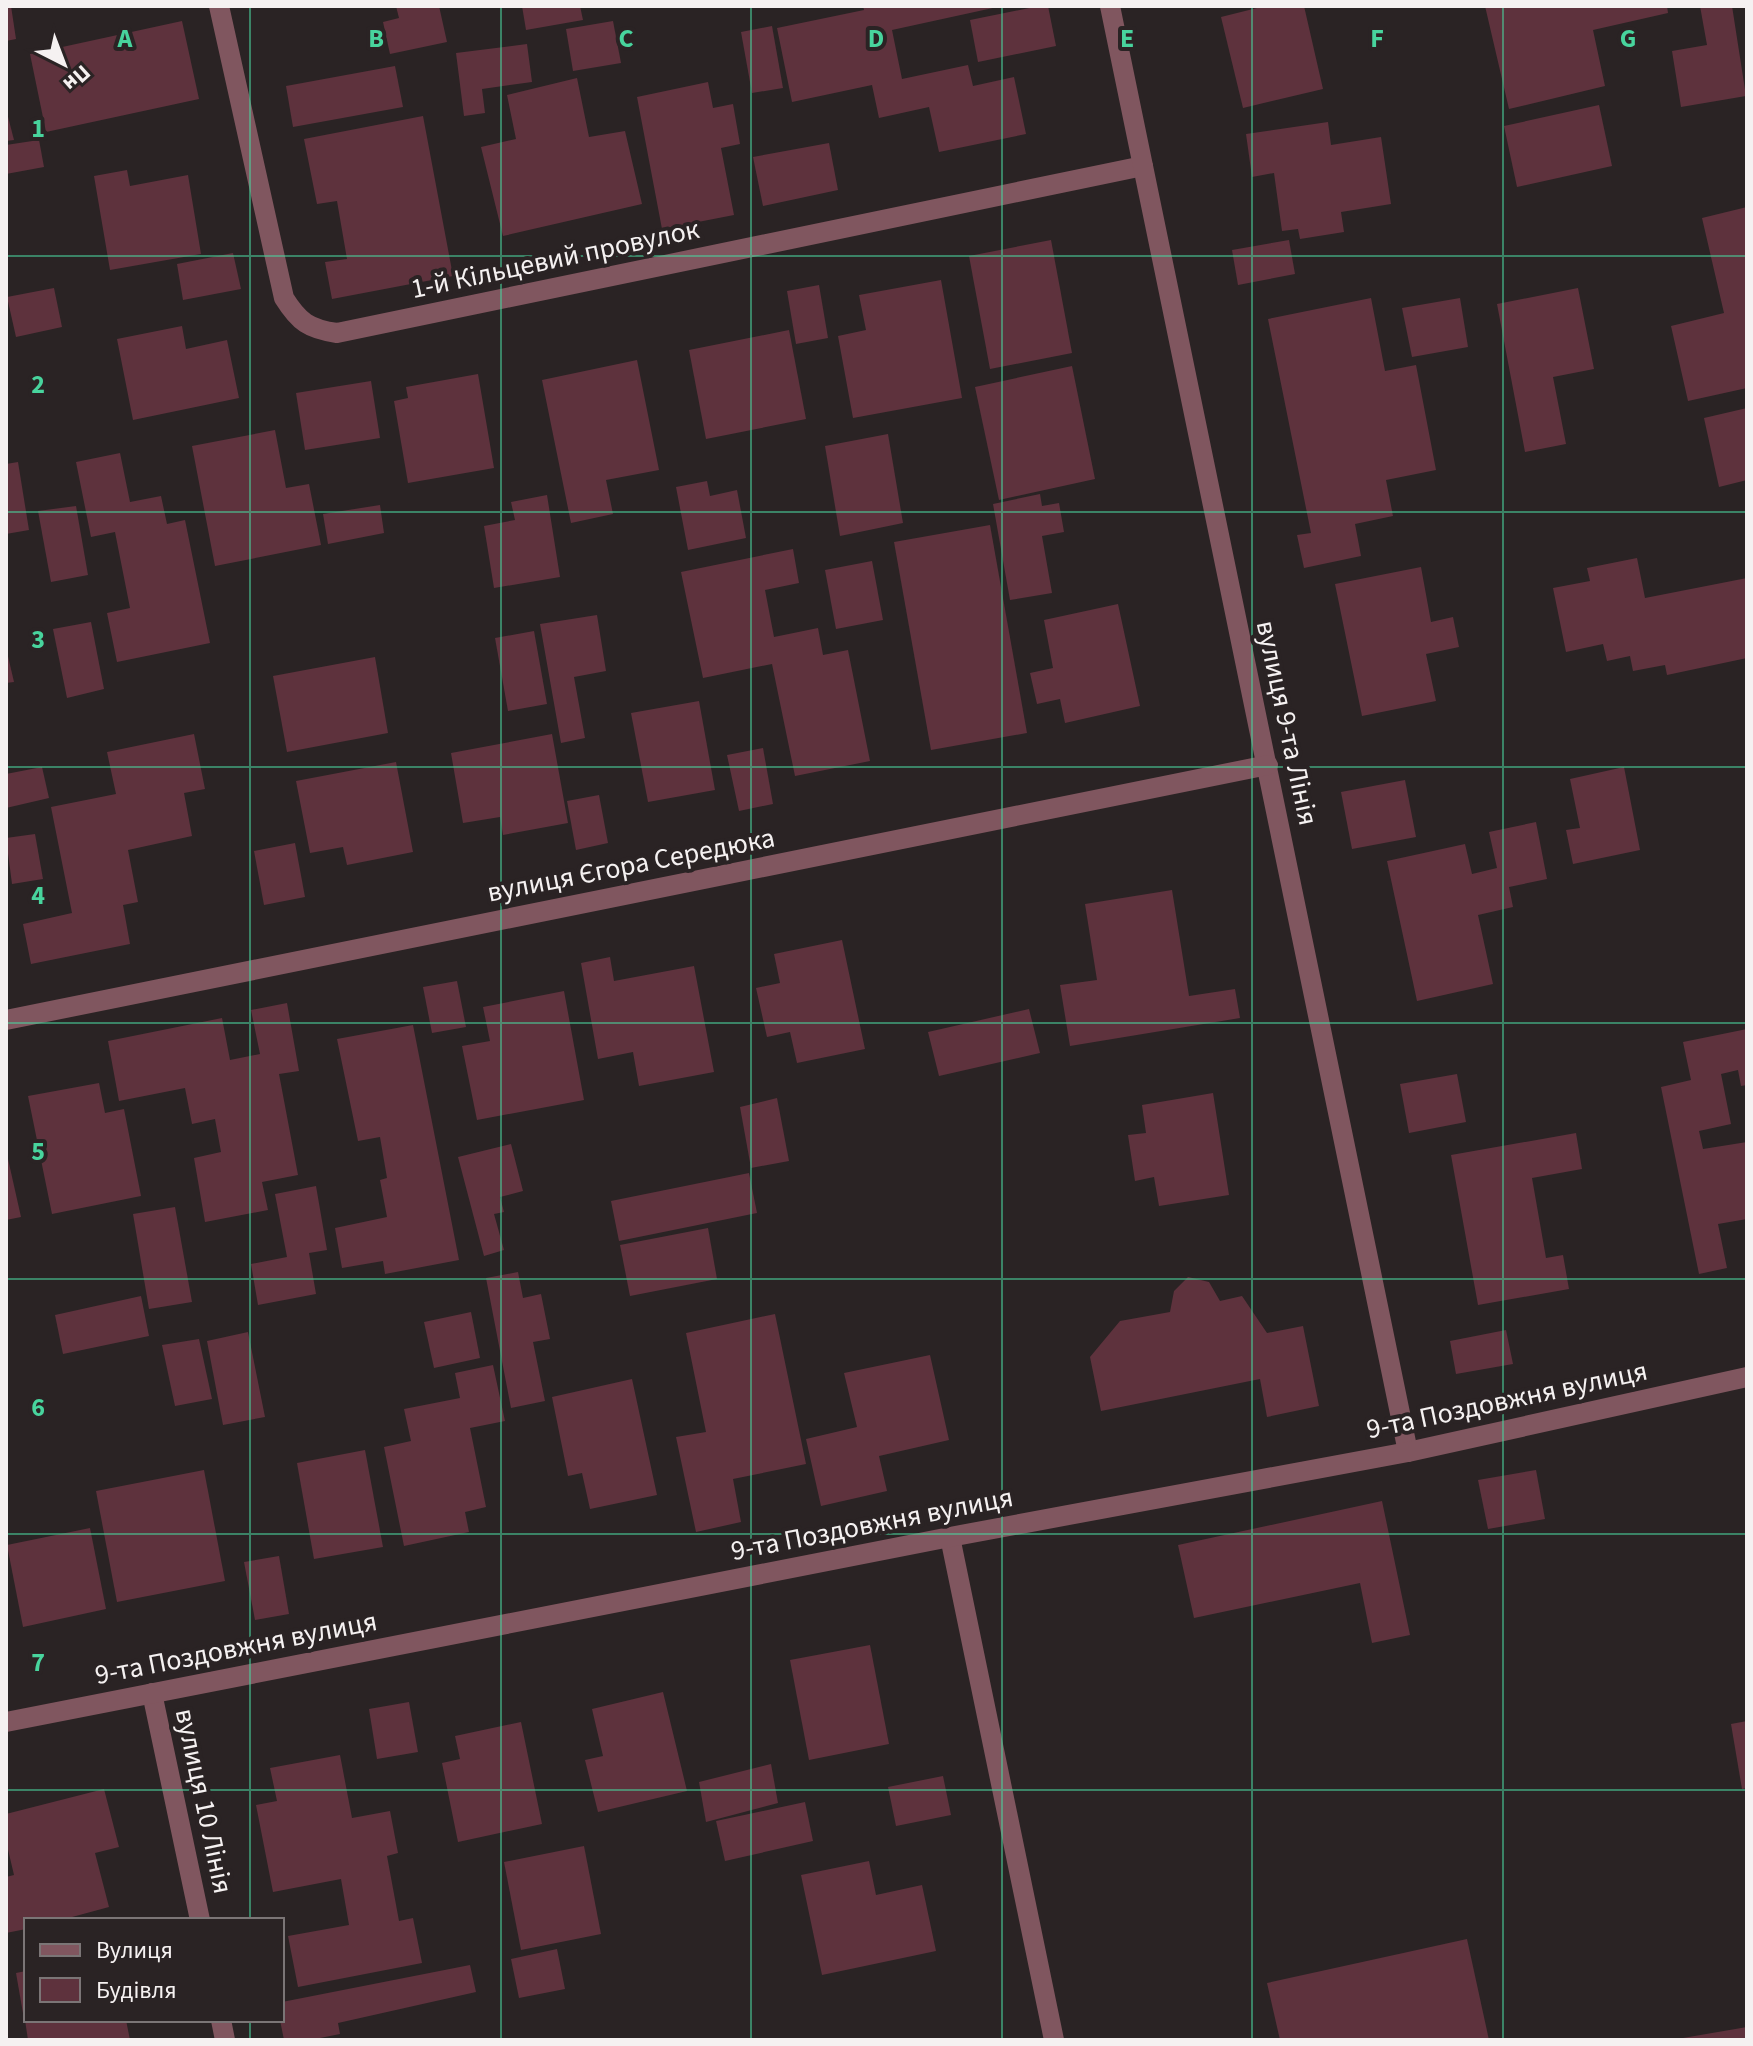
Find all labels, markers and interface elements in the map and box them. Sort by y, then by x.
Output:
text: A [117,20,134,57]
text: B [368,20,384,57]
text: C [618,20,634,57]
text: D [868,20,884,57]
text: E [1120,20,1134,57]
text: F [1370,20,1384,57]
text: G [1620,20,1636,57]
north arrow [24,24,104,104]
text: Пн [56,57,98,99]
text: 1 [31,110,45,147]
street label: 1-й Кільцевий провулок [407,209,703,309]
text: 2 [31,366,45,403]
street label: вулиця 9-та Лінія [1246,617,1328,829]
text: 3 [31,621,45,658]
street label: вулиця Єгора Середюка [484,817,778,913]
text: 4 [31,877,45,914]
text: 5 [31,1133,45,1170]
street label: 9-та Поздовжня вулиця [1363,1351,1651,1449]
text: 6 [31,1389,45,1426]
street label: 9-та Поздовжня вулиця [728,1477,1016,1571]
street label: 9-та Поздовжня вулиця [92,1601,380,1695]
text: 7 [31,1644,45,1681]
street label: вулиця 10 Лінія [165,1705,243,1897]
legend [24,1918,284,2022]
text: Вулиця [96,1933,173,1968]
text: Будівля [96,1973,177,2008]

